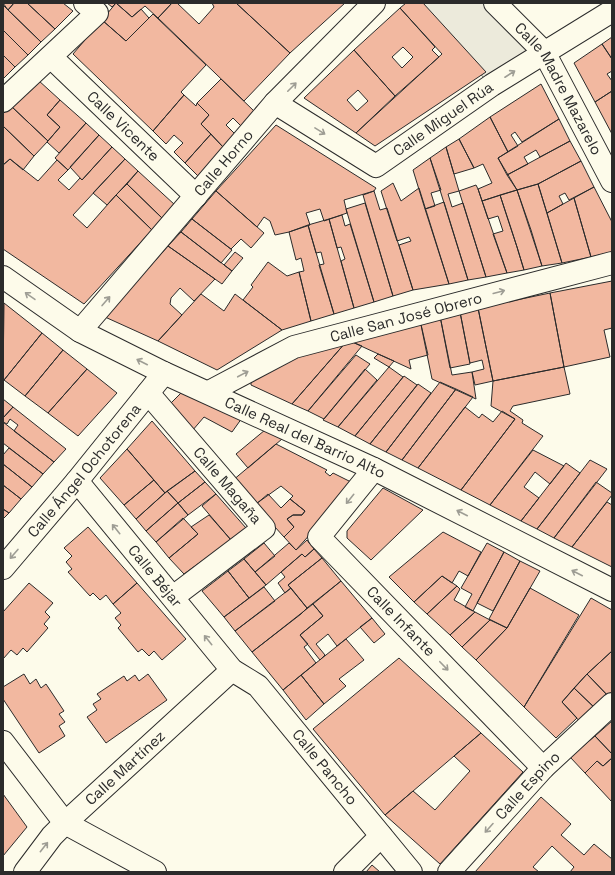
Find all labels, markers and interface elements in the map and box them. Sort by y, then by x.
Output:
street label: Calle Madre Mazarelo [511,18,607,158]
one-way arrow [504,70,515,78]
street label: Calle Miguel Rúa [389,77,497,160]
one-way arrow [287,82,296,92]
street label: Calle Vicente [83,87,164,165]
street label: Calle Horno [190,126,257,200]
one-way arrow [314,128,326,136]
street label: Calle San José Obrero [328,288,484,346]
one-way arrow [493,288,506,296]
one-way arrow [25,292,36,300]
one-way arrow [101,296,110,307]
one-way arrow [136,358,148,365]
one-way arrow [237,370,249,377]
street label: Calle Real del Barrio Alto [222,392,389,482]
street label: Calle Ángel Ochotorena [23,399,145,541]
street label: Calle Magaña [189,443,267,528]
one-way arrow [345,494,354,504]
one-way arrow [456,509,468,517]
one-way arrow [112,523,121,534]
street label: Calle Béjar [124,541,187,611]
one-way arrow [10,549,19,560]
one-way arrow [572,569,584,576]
street label: Calle Infante [363,582,440,660]
one-way arrow [203,635,212,645]
one-way arrow [440,661,449,671]
street label: Calle Pancho [288,725,362,809]
street label: Calle Martínez [81,726,169,809]
street label: Calle Espino [491,747,564,823]
one-way arrow [484,823,494,833]
one-way arrow [40,841,49,852]

